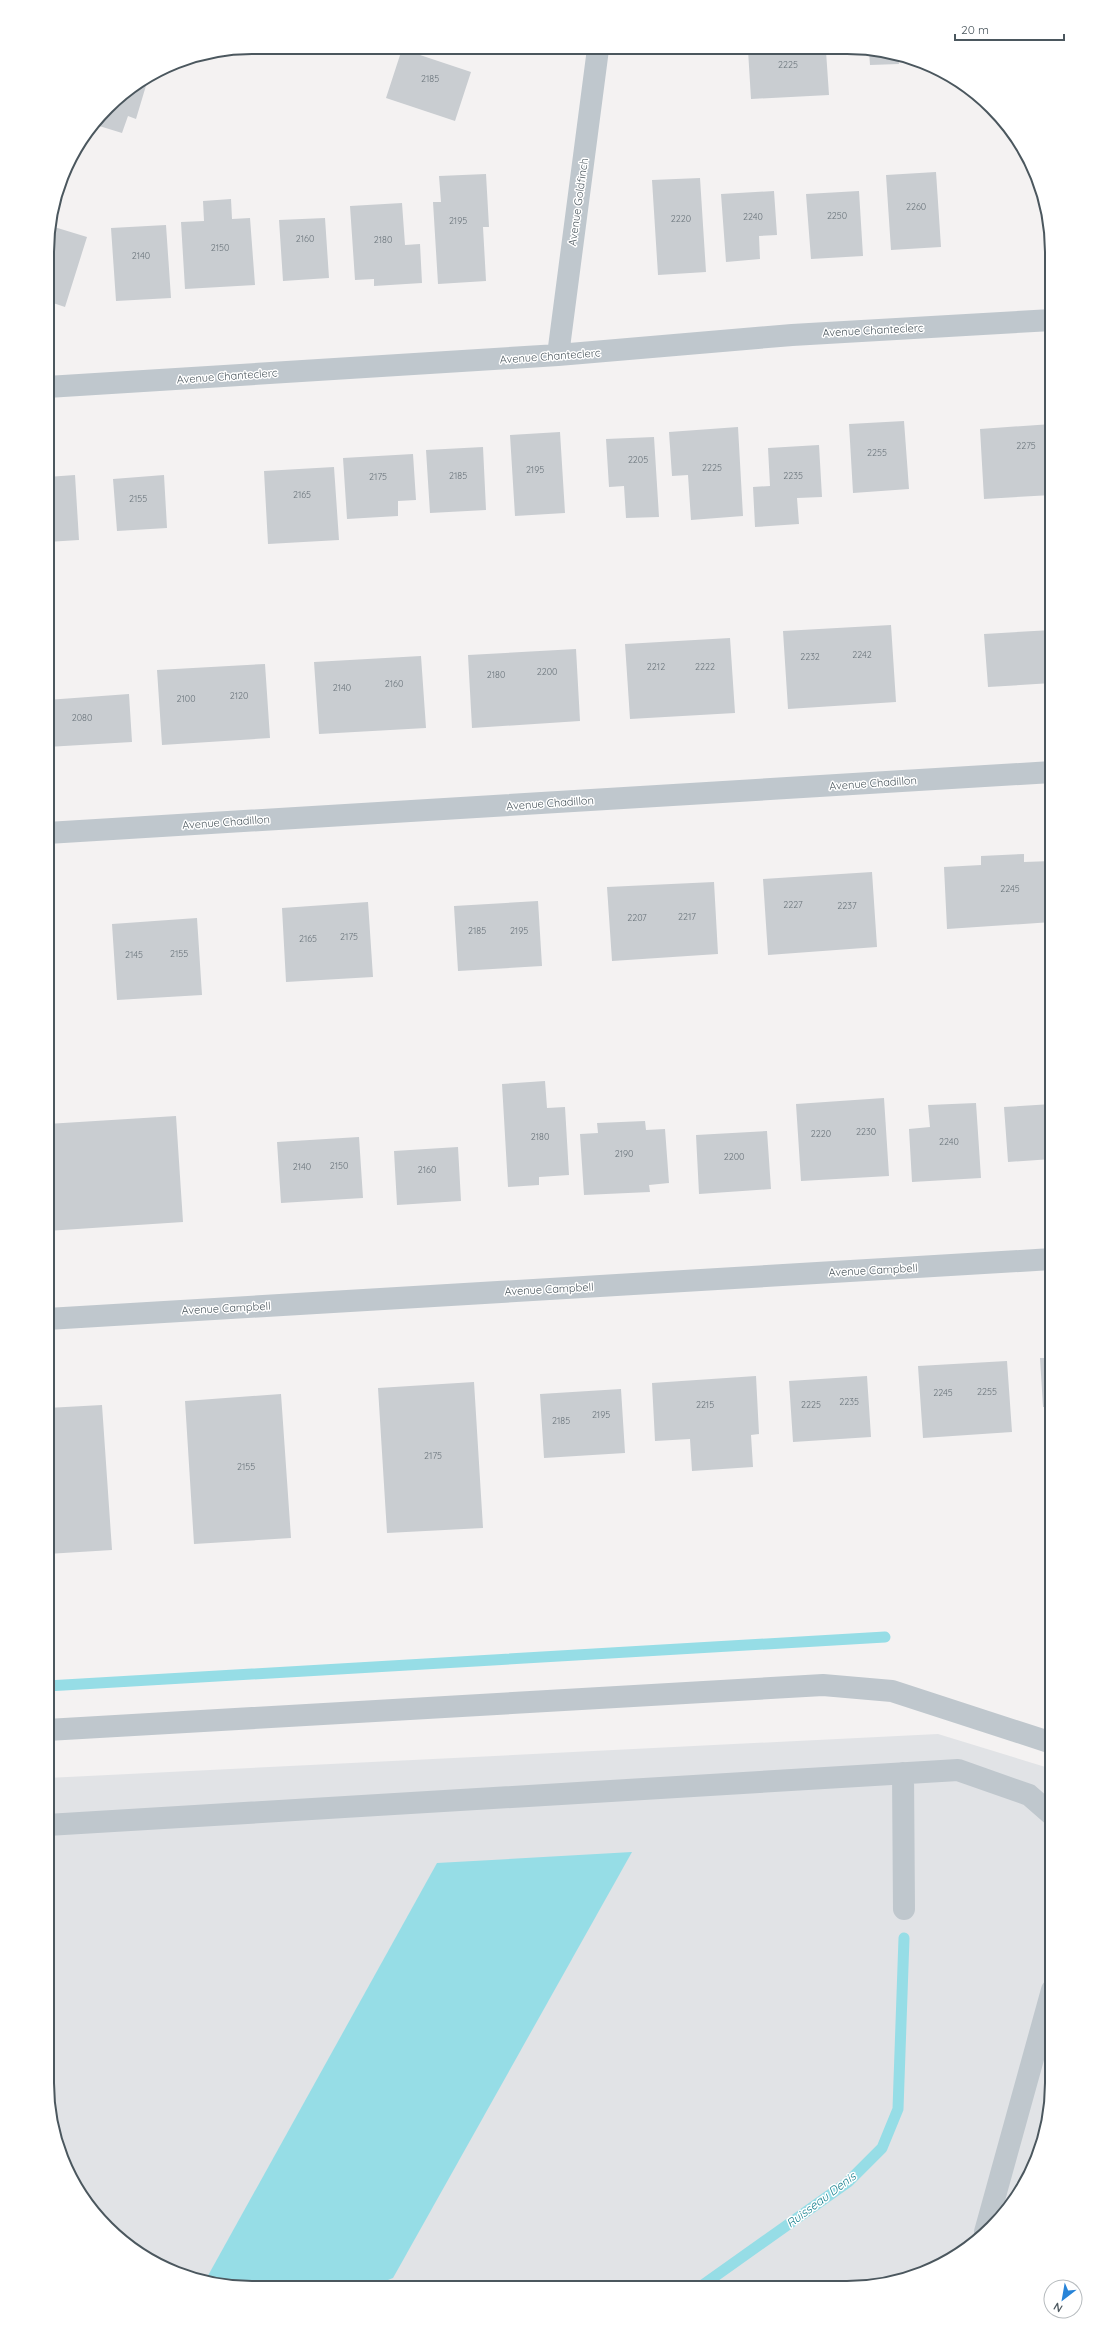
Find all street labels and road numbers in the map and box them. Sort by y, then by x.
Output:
street label: Avenue Goldfinch [565,157,591,247]
street label: Avenue Chanteclerc [822,320,924,340]
street label: Avenue Chanteclerc [499,345,601,367]
street label: Avenue Chanteclerc [176,365,278,387]
street label: Avenue Chadillon [829,773,917,793]
street label: Avenue Chadillon [506,793,594,813]
street label: Avenue Chadillon [182,812,270,832]
street label: Avenue Campbell [828,1261,918,1279]
street label: Avenue Campbell [504,1280,594,1298]
street label: Avenue Campbell [181,1299,271,1317]

